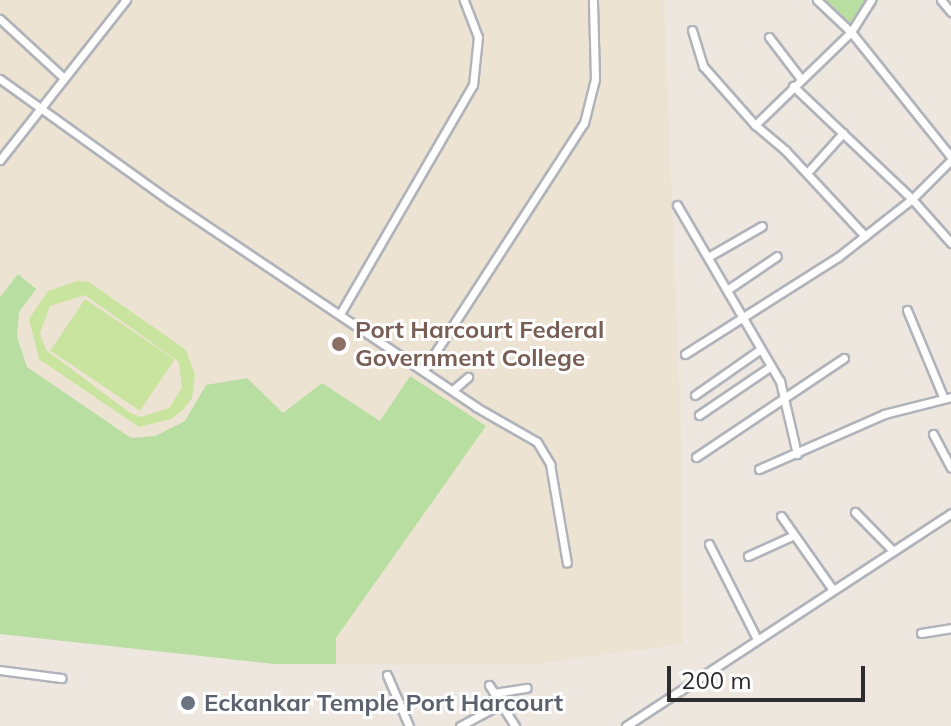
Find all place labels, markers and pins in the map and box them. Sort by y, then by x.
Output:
place label: Port Harcourt Federal Government College [355,316,604,372]
marker: Port Harcourt Federal Government College [330,335,348,353]
place label: Eckankar Temple Port Harcourt [204,689,563,717]
marker: Eckankar Temple Port Harcourt [179,694,197,712]

